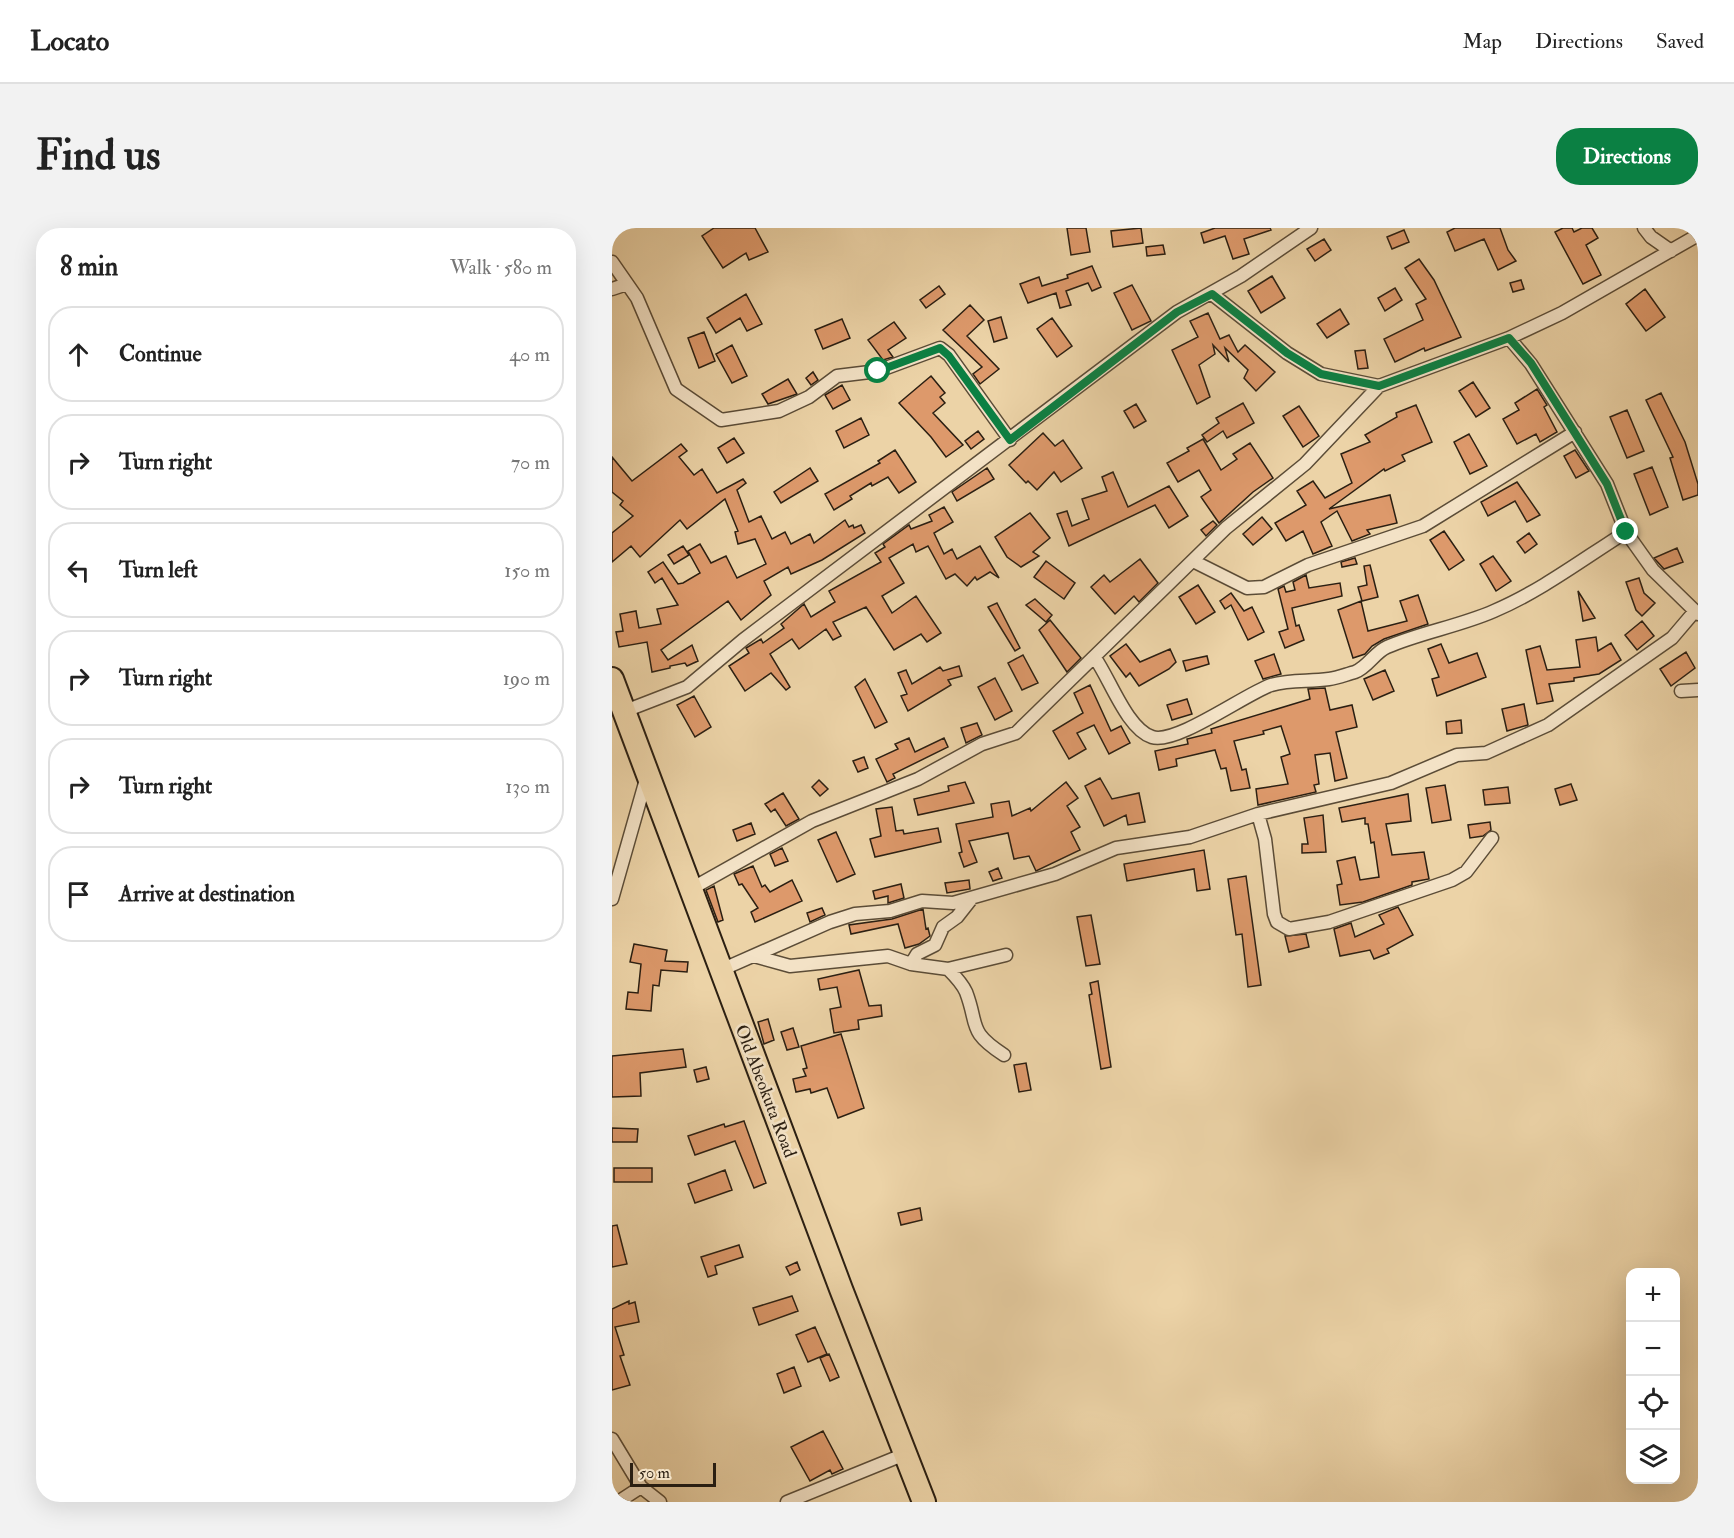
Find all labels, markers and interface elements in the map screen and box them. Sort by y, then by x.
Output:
text: Locato [30,24,109,59]
text: Map [1462,28,1502,55]
text: Directions [1535,28,1623,55]
text: Saved [1656,28,1704,55]
button: Directions [1556,128,1698,185]
text: Find us [36,130,160,182]
text: 8 min [60,251,118,283]
text: Walk · 580 m [450,255,552,280]
icon: ahead [62,338,95,371]
text: Continue [119,340,202,368]
text: 40 m [509,342,550,367]
route start [864,357,890,383]
icon: right [62,446,95,479]
text: Turn right [119,448,212,476]
text: 70 m [511,450,550,475]
route end [1612,518,1638,544]
icon: left [62,554,95,587]
text: Turn left [119,556,198,584]
text: 150 m [504,558,550,583]
icon: right [62,662,95,695]
text: Turn right [119,664,212,692]
text: 190 m [503,666,550,691]
icon: right [62,770,95,803]
text: Turn right [119,772,212,800]
text: 130 m [505,774,550,799]
icon: arrive [62,878,95,911]
text: Arrive at destination [119,880,295,908]
street label: Old Abeokuta Road [730,1021,801,1161]
map controls [1626,1268,1680,1484]
button: + [1626,1268,1680,1322]
button: − [1626,1322,1680,1376]
button: locate [1626,1376,1680,1430]
button: layers [1626,1430,1680,1484]
scale bar [630,1460,716,1488]
text: 50 m [639,1463,670,1483]

